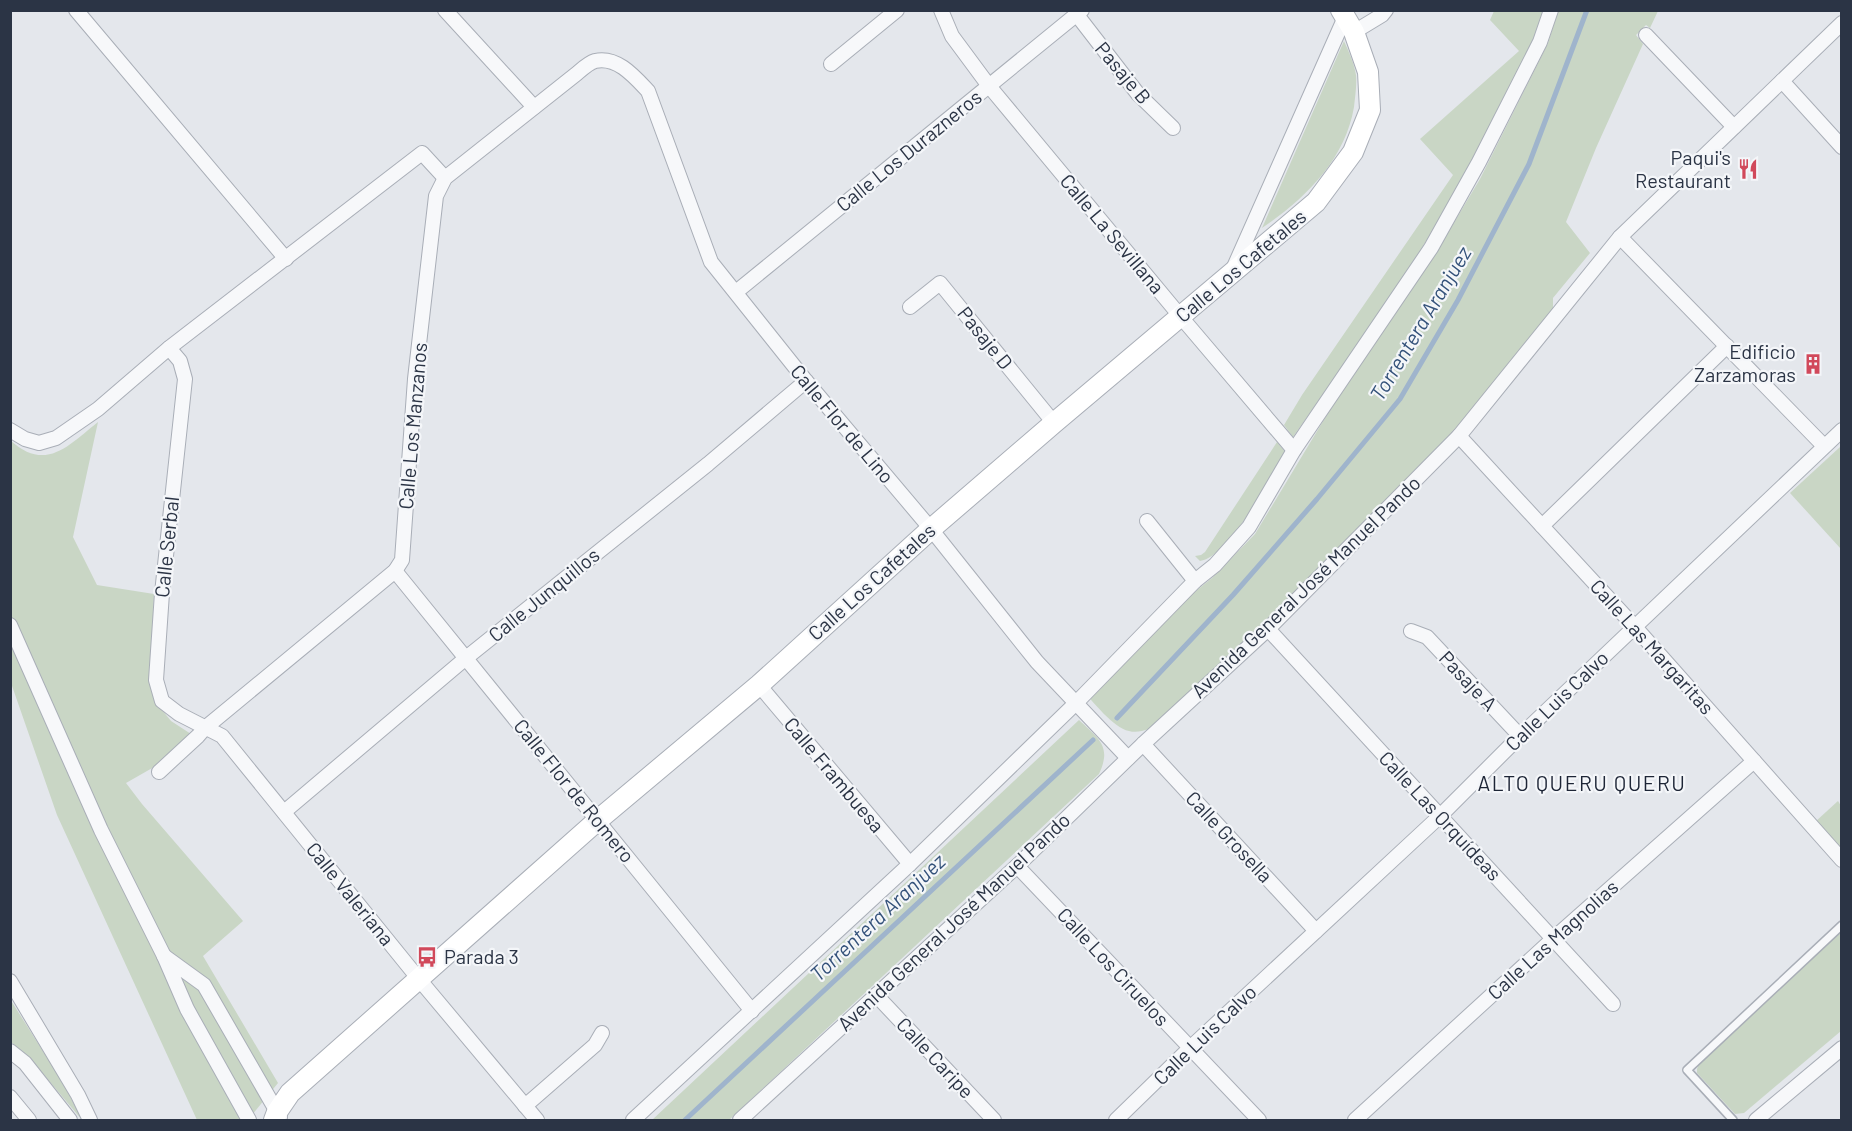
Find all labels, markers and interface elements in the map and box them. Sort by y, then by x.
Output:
street label: Pasaje B [1091,36,1157,108]
street label: Calle Los Durazneros [831,84,986,216]
place label: Paqui's Restaurant [1635,145,1731,192]
restaurant icon: Paqui's Restaurant [1736,157,1760,181]
street label: Calle La Sevillana [1056,169,1170,298]
street label: Calle Los Cafetales [1170,204,1311,327]
water label: Torrentera Aranjuez [1364,241,1476,405]
street label: Pasaje D [953,301,1018,374]
place label: Edificio Zarzamoras [1694,339,1796,386]
street label: Calle Los Manzanos [393,341,431,510]
building icon: Edificio Zarzamoras [1801,352,1825,376]
street label: Calle Flor de Lino [786,359,899,488]
street label: Avenida General José Manuel Pando [1186,470,1425,702]
street label: Calle Serbal [149,495,183,599]
street label: Calle Los Cafetales [803,518,940,645]
street label: Calle Junquillos [483,542,604,646]
street label: Calle Las Margaritas [1586,574,1720,719]
street label: Pasaje A [1435,645,1503,715]
street label: Calle Luis Calvo [1500,645,1613,755]
street label: Calle Frambuesa [780,712,890,837]
street label: Calle Flor de Romero [509,714,640,867]
street label: Calle Las Orquídeas [1375,746,1507,885]
district label: ALTO QUERU QUERU [1478,770,1686,795]
street label: Calle Grosella [1181,786,1278,887]
street label: Avenida General José Manuel Pando [832,807,1075,1035]
street label: Calle Valeriana [302,837,400,950]
water label: Torrentera Aranjuez [804,847,950,986]
street label: Calle Las Magnolias [1482,874,1623,1004]
street label: Calle Los Ciruelos [1053,902,1175,1030]
place label: Parada 3 [444,944,519,968]
bus stop icon: Parada 3 [415,945,439,969]
street label: Calle Luis Calvo [1148,979,1261,1089]
street label: Calle Caripe [892,1012,979,1103]

